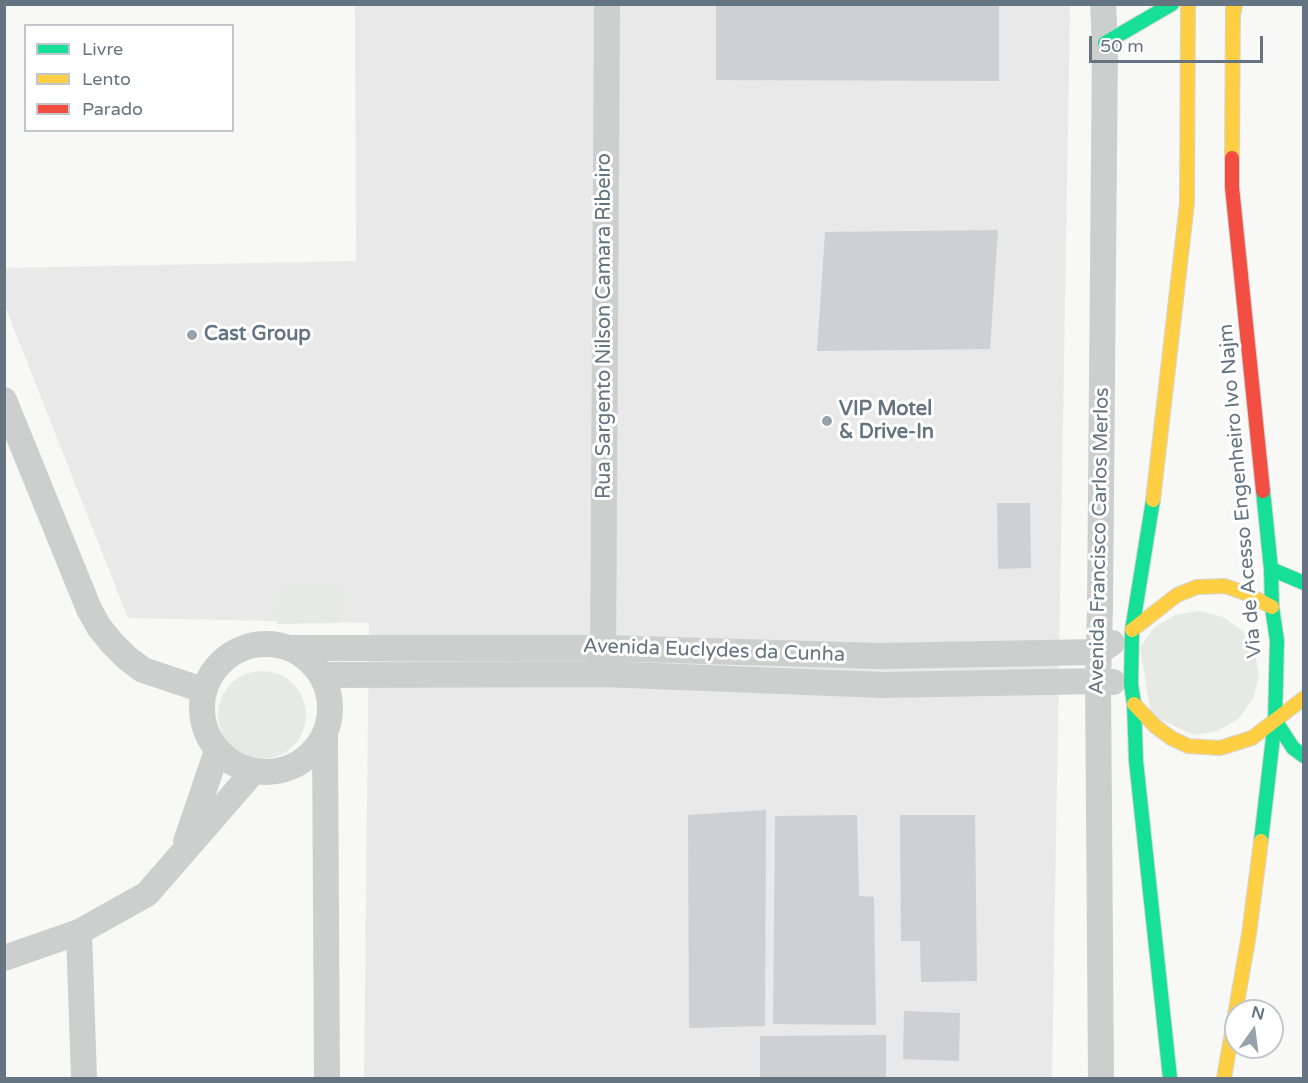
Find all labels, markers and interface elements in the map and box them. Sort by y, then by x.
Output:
legend [24,24,234,132]
scale bar [1092,24,1266,62]
text: 50 m [1100,35,1144,57]
text: Livre [82,38,123,60]
text: Lento [82,68,131,90]
text: Parado [82,98,143,120]
street label: Rua Sargento Nilson Camara Ribeiro [593,153,617,499]
place label: Cast Group [204,323,311,347]
street label: Via de Acesso Engenheiro Ivo Najm [1214,323,1268,659]
marker: Cast Group [185,328,199,342]
street label: Avenida Francisco Carlos Merlos [1085,387,1115,695]
place label: VIP Motel & Drive-In [839,398,934,445]
marker: VIP Motel & Drive-In [820,414,834,428]
street label: Avenida Euclydes da Cunha [582,634,846,668]
north arrow [1224,999,1284,1059]
text: N [1249,1002,1267,1025]

